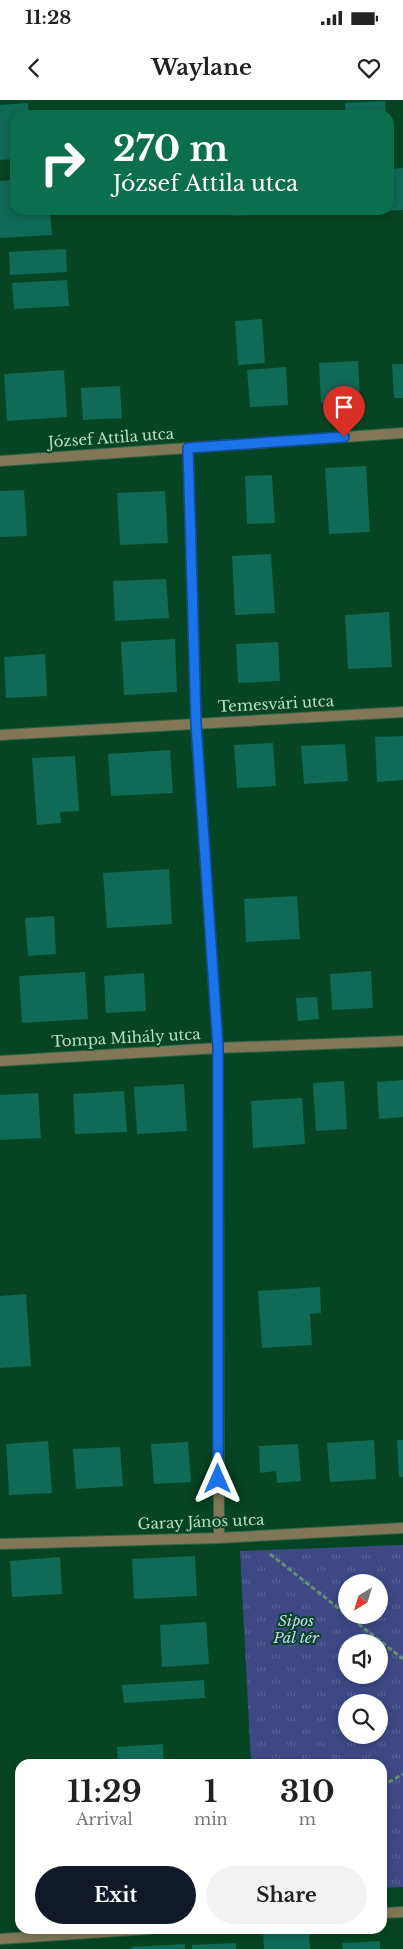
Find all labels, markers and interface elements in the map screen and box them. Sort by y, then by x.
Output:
text: 11:28 [25,6,71,29]
icon: back [20,54,48,82]
text: Waylane [151,54,252,81]
icon: heart [355,54,383,82]
text: 270 m [113,127,228,170]
icon: right [30,130,95,195]
text: József Attila utca [113,170,298,197]
pin [323,386,365,437]
icon: arrive [330,393,358,421]
street label: József Attila utca [45,424,175,452]
street label: Temesvári utca [217,691,335,716]
street label: Tompa Mihály utca [51,1024,202,1051]
position arrow [191,1452,243,1504]
street label: Garay János utca [137,1510,265,1533]
north arrow [338,1574,388,1624]
map controls [338,1574,388,1744]
park label: Sipos Pál tér [272,1611,320,1647]
button: sound [338,1634,388,1684]
button: search [338,1694,388,1744]
text: 11:29 [67,1773,142,1810]
text: 1 [204,1773,217,1810]
text: 310 [280,1773,335,1810]
text: Arrival [76,1809,133,1829]
text: min [194,1809,228,1829]
text: m [299,1809,316,1829]
button: Exit [35,1866,196,1924]
button: Share [206,1866,367,1924]

